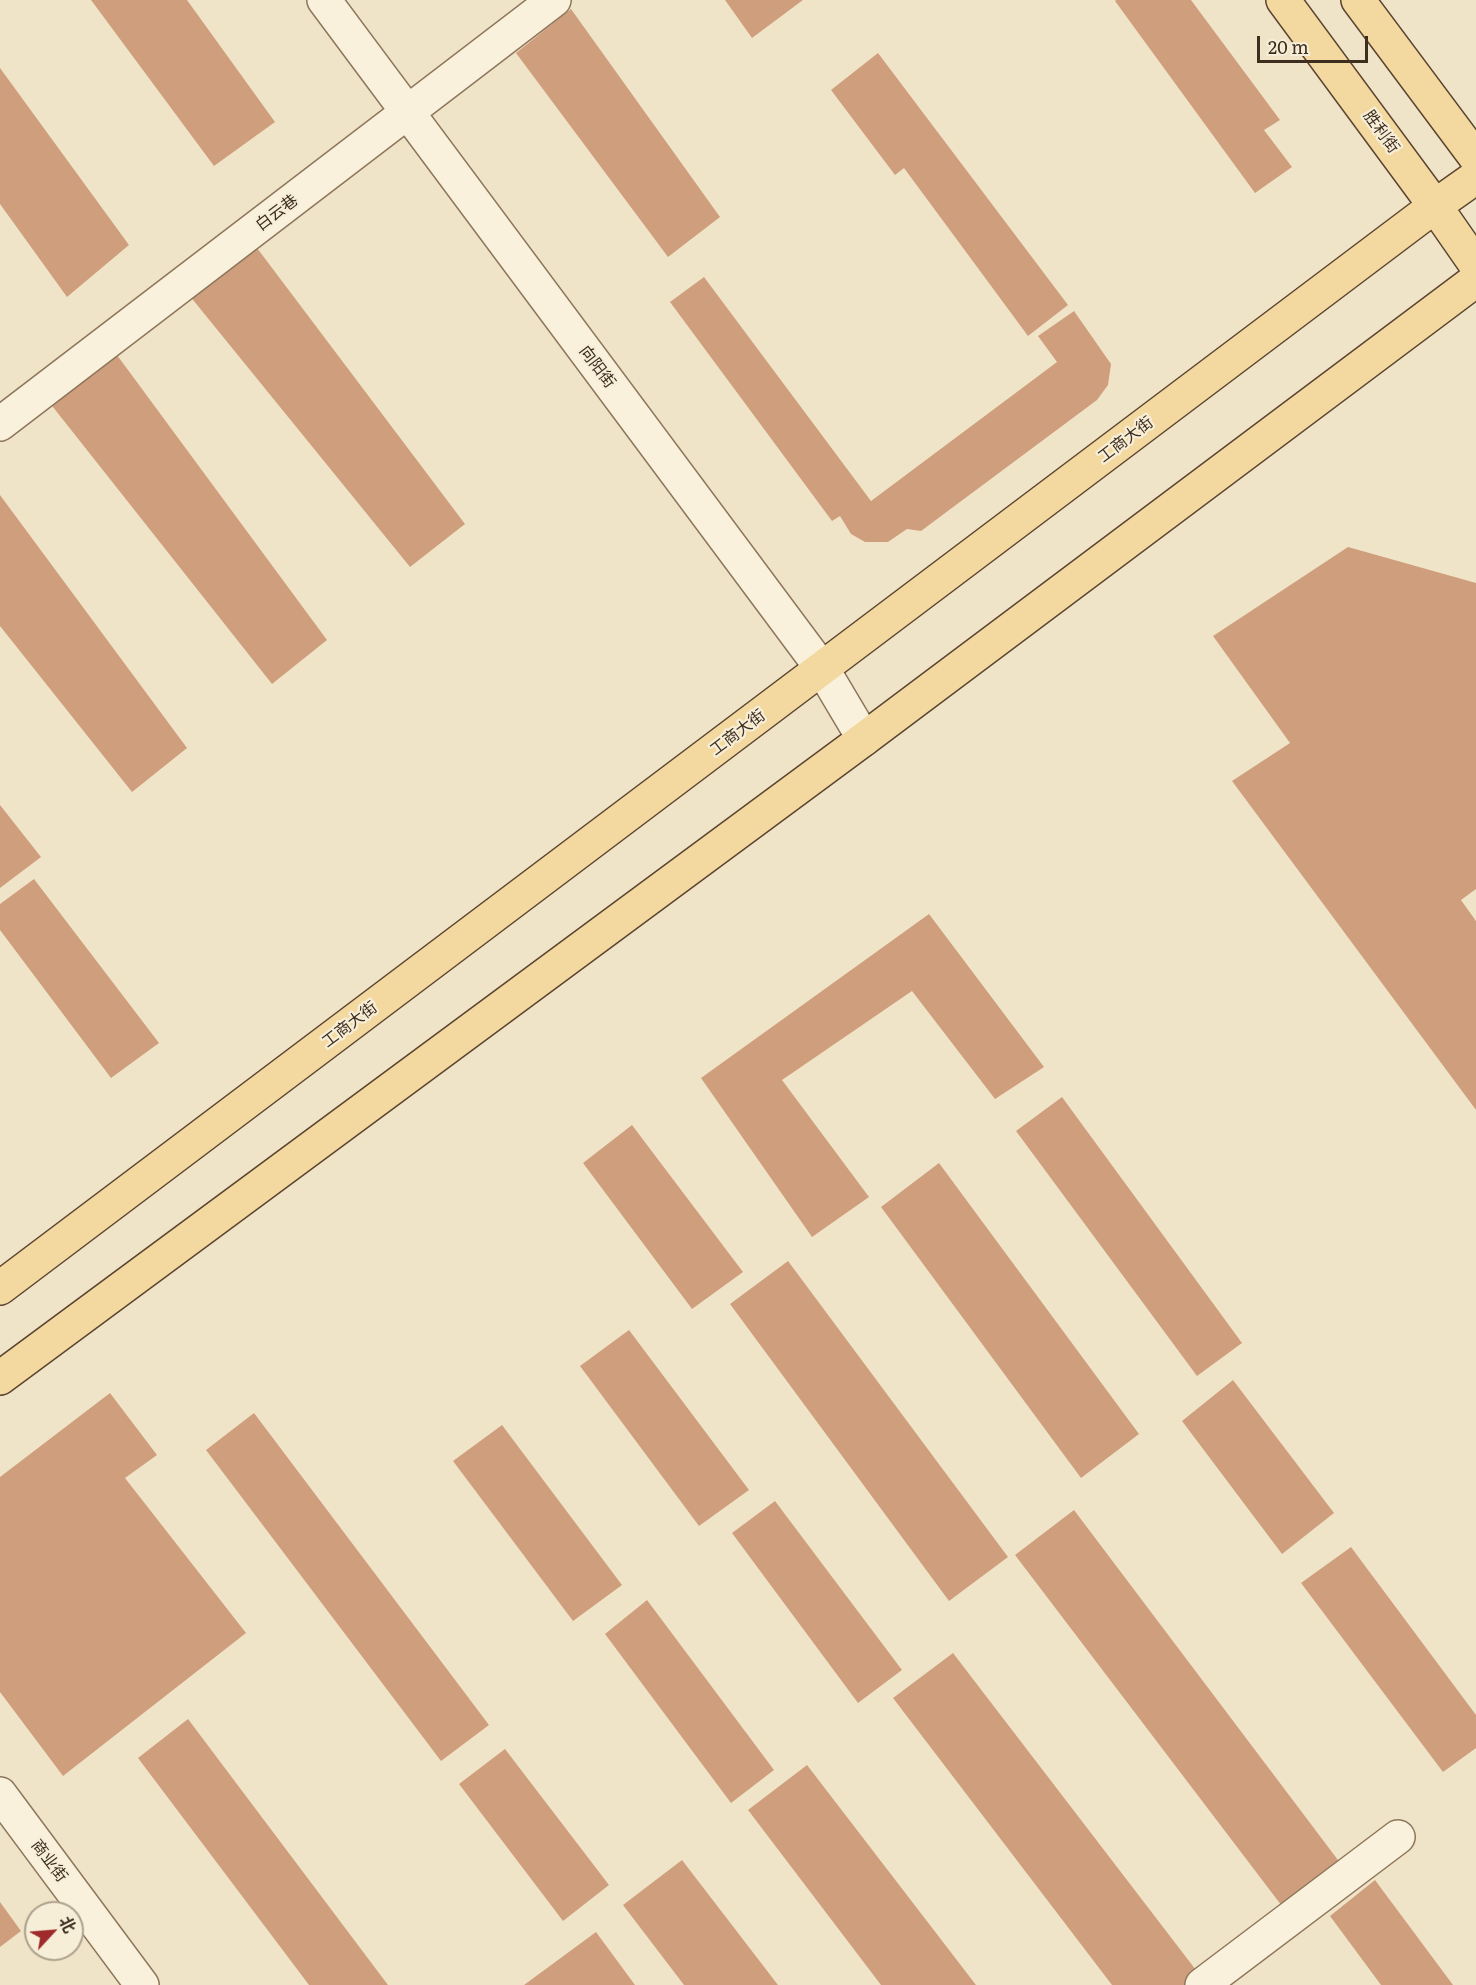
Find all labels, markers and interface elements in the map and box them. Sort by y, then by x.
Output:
scale bar [1260,24,1371,62]
text: 20 m [1268,33,1309,60]
street label: 胜利街 [1359,107,1403,157]
street label: 白云巷 [252,191,302,235]
street label: 向阳街 [575,342,619,392]
street label: 工商大街 [1095,413,1157,467]
street label: 工商大街 [707,706,769,760]
street label: 工商大街 [319,998,381,1052]
street label: 商业街 [27,1836,71,1886]
north arrow [24,1901,84,1961]
text: 北 [54,1912,83,1936]

